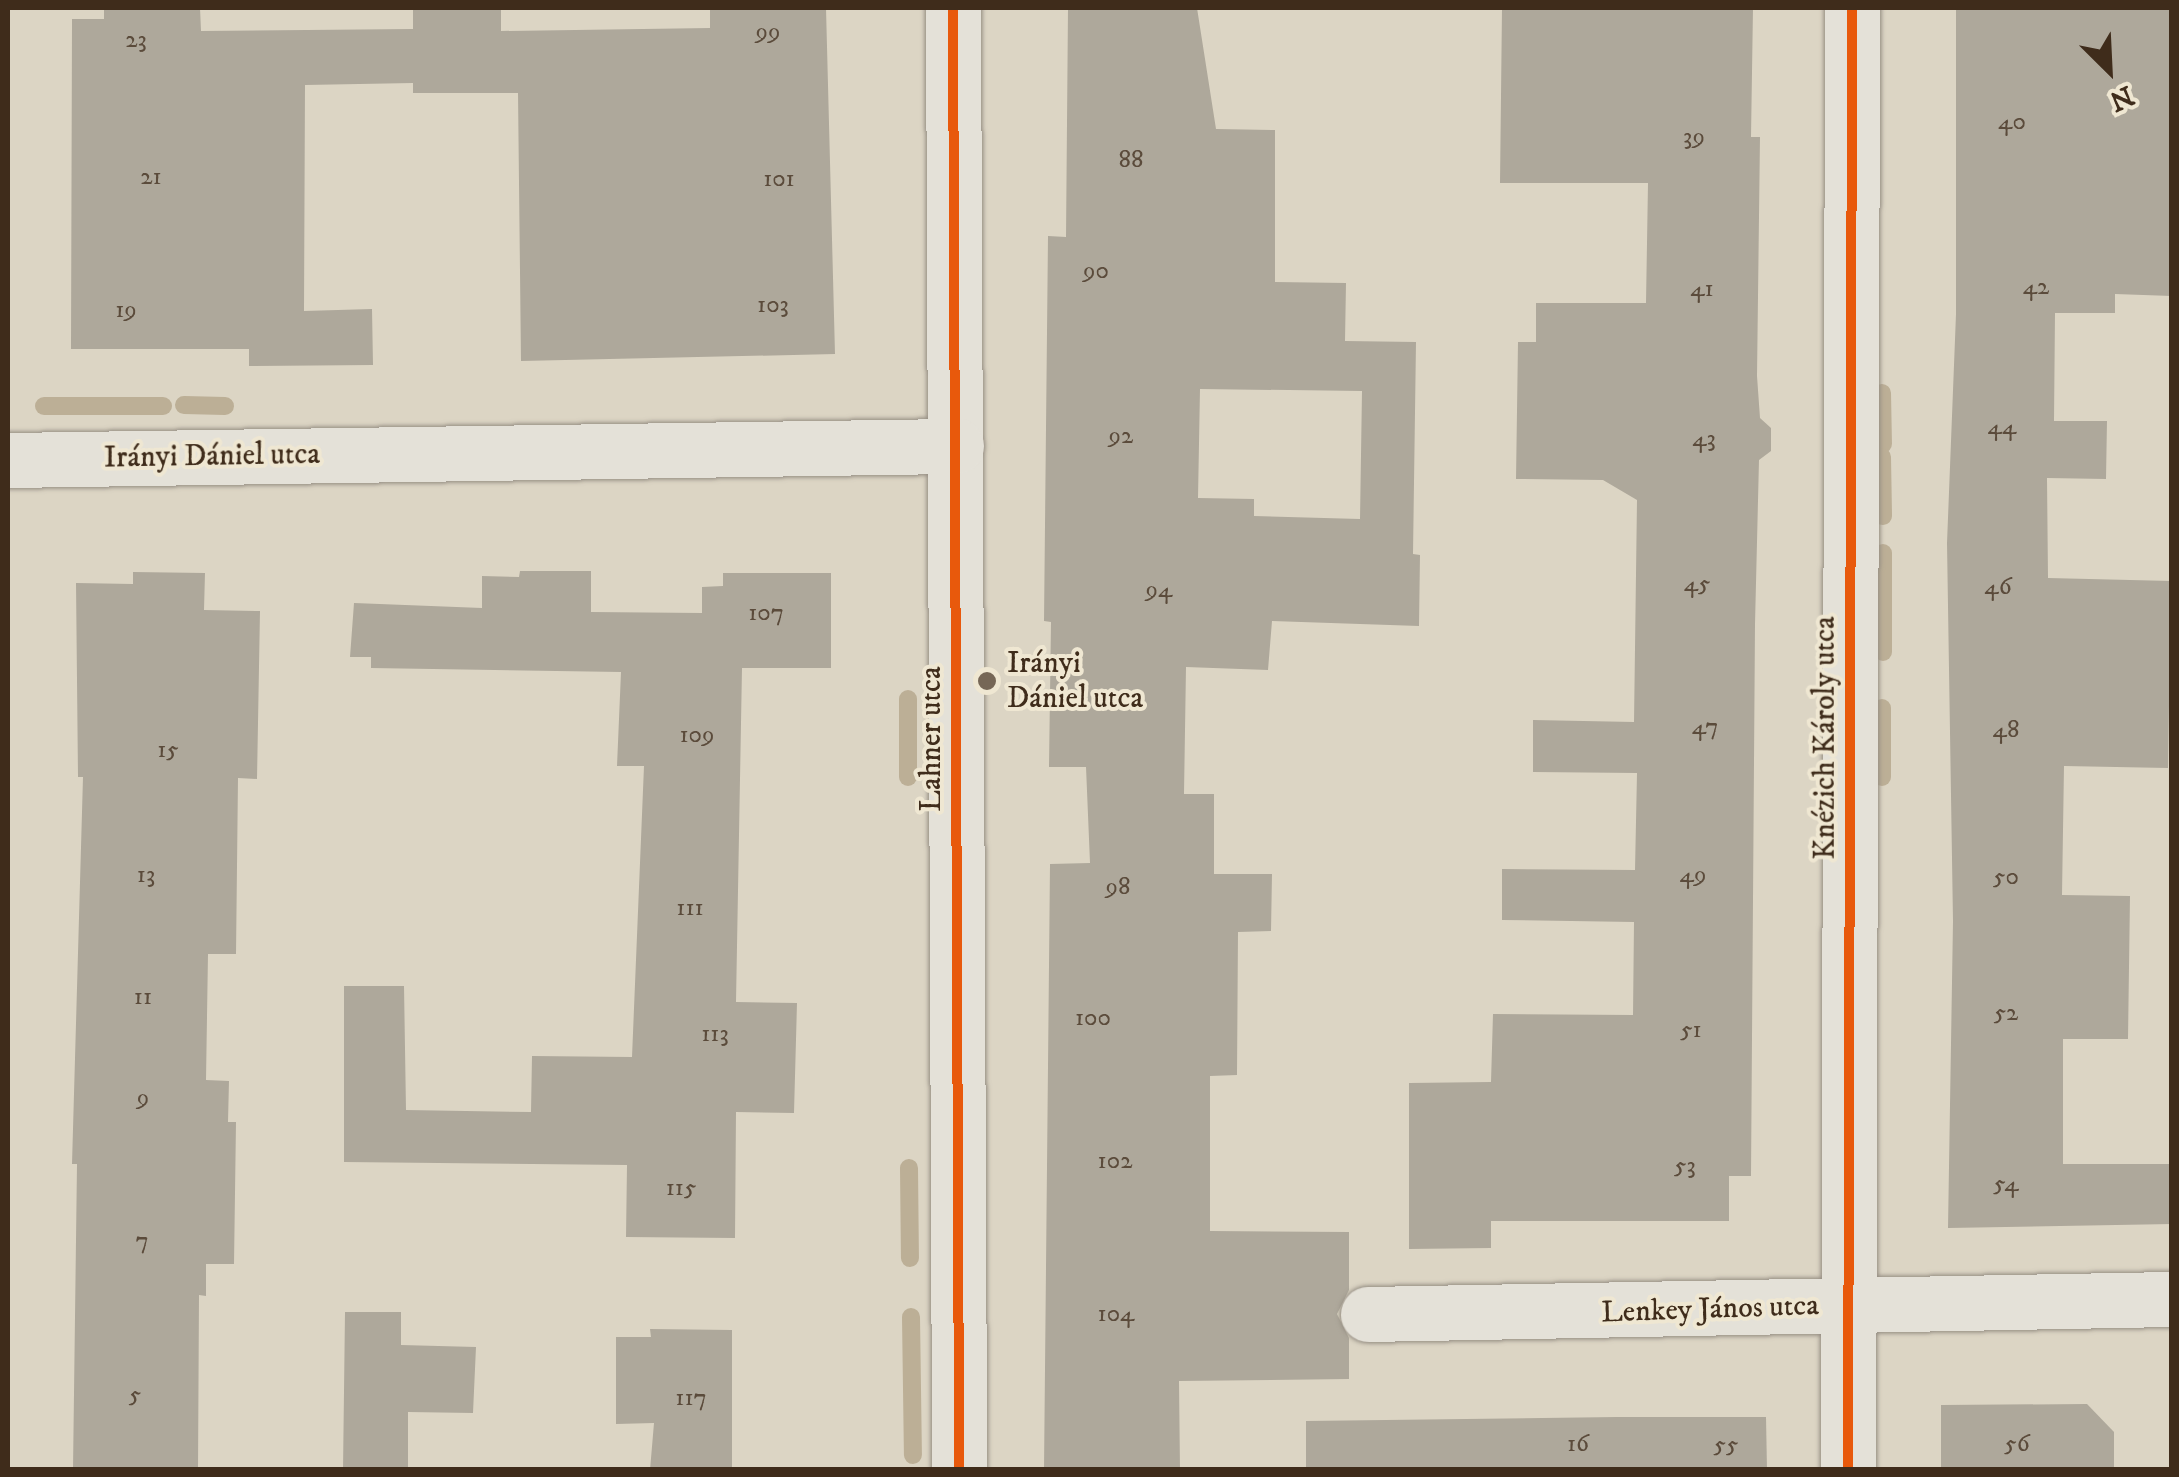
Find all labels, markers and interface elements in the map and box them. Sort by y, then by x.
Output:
house number: 99 [756,17,780,47]
north arrow [2059,20,2159,120]
house number: 23 [125,25,147,55]
text: N [2104,77,2139,119]
house number: 40 [1998,107,2026,137]
house number: 39 [1683,122,1705,152]
house number: 88 [1118,145,1144,175]
house number: 21 [140,162,162,192]
house number: 101 [763,164,795,194]
house number: 90 [1083,256,1109,286]
house number: 42 [2023,272,2049,302]
house number: 41 [1690,274,1714,304]
house number: 103 [757,290,789,320]
house number: 19 [115,295,137,325]
house number: 44 [1988,412,2016,442]
house number: 92 [1109,421,1133,451]
house number: 43 [1692,424,1716,454]
street label: Irányi Dániel utca [104,437,320,477]
house number: 45 [1684,569,1710,599]
house number: 46 [1984,572,2012,602]
house number: 94 [1146,575,1172,605]
house number: 107 [748,598,784,628]
street label: Knézich Károly utca [1808,616,1844,860]
place label: Irányi Dániel utca [1007,646,1143,716]
street label: Lahner utca [914,666,950,812]
marker: Irányi Dániel utca [976,670,998,692]
house number: 47 [1692,712,1718,742]
house number: 48 [1993,715,2019,745]
house number: 109 [679,720,715,750]
house number: 15 [157,735,179,765]
house number: 13 [137,860,155,890]
house number: 49 [1680,860,1706,890]
house number: 50 [1993,862,2019,892]
house number: 98 [1106,872,1130,902]
house number: 111 [676,893,704,923]
house number: 11 [134,982,152,1012]
house number: 52 [1994,998,2018,1028]
house number: 100 [1075,1003,1111,1033]
house number: 51 [1680,1015,1702,1045]
house number: 113 [701,1019,729,1049]
house number: 9 [137,1083,149,1113]
house number: 102 [1098,1146,1132,1176]
house number: 53 [1674,1151,1696,1181]
house number: 54 [1993,1169,2019,1199]
house number: 115 [666,1173,696,1203]
house number: 7 [135,1226,149,1256]
street label: Lenkey János utca [1600,1288,1820,1332]
house number: 104 [1098,1299,1134,1329]
house number: 5 [129,1380,141,1410]
house number: 117 [675,1383,707,1413]
house number: 16 [1567,1429,1589,1459]
house number: 56 [2004,1429,2030,1459]
house number: 55 [1714,1430,1738,1460]

